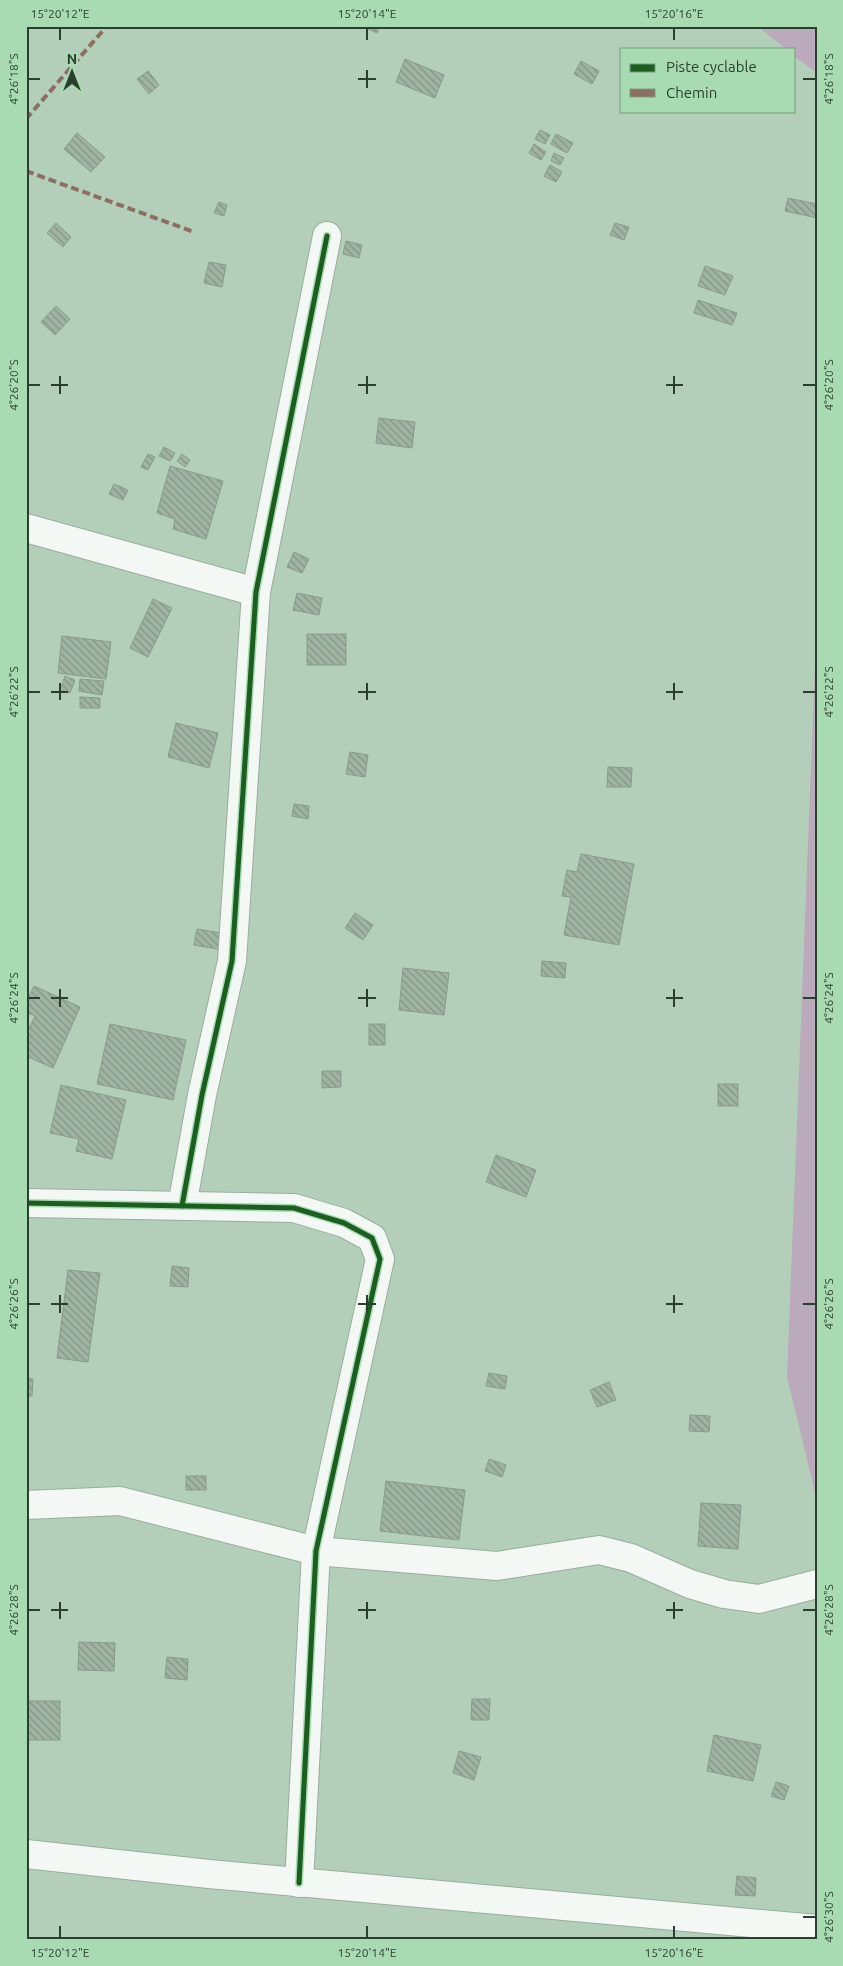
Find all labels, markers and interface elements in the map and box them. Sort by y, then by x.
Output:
text: 15°20'12"E [31,7,90,20]
text: 15°20'14"E [338,7,397,20]
text: 15°20'16"E [645,7,704,20]
north arrow [48,48,98,98]
legend [620,48,796,112]
text: N [67,51,77,67]
text: 4°26'18"S [7,53,20,105]
text: 4°26'18"S [822,53,835,105]
text: Piste cyclable [666,58,757,75]
text: Chemin [666,84,717,101]
text: 4°26'20"S [7,359,20,411]
text: 4°26'20"S [822,359,835,411]
text: 4°26'22"S [7,666,20,718]
text: 4°26'22"S [822,666,835,718]
text: 4°26'24"S [7,972,20,1024]
text: 4°26'24"S [822,972,835,1024]
text: 4°26'26"S [7,1278,20,1330]
text: 4°26'26"S [822,1278,835,1330]
text: 4°26'28"S [7,1584,20,1636]
text: 4°26'28"S [822,1584,835,1636]
text: 4°26'30"S [822,1891,835,1943]
text: 15°20'12"E [31,1946,90,1959]
text: 15°20'14"E [338,1946,397,1959]
text: 15°20'16"E [645,1946,704,1959]

